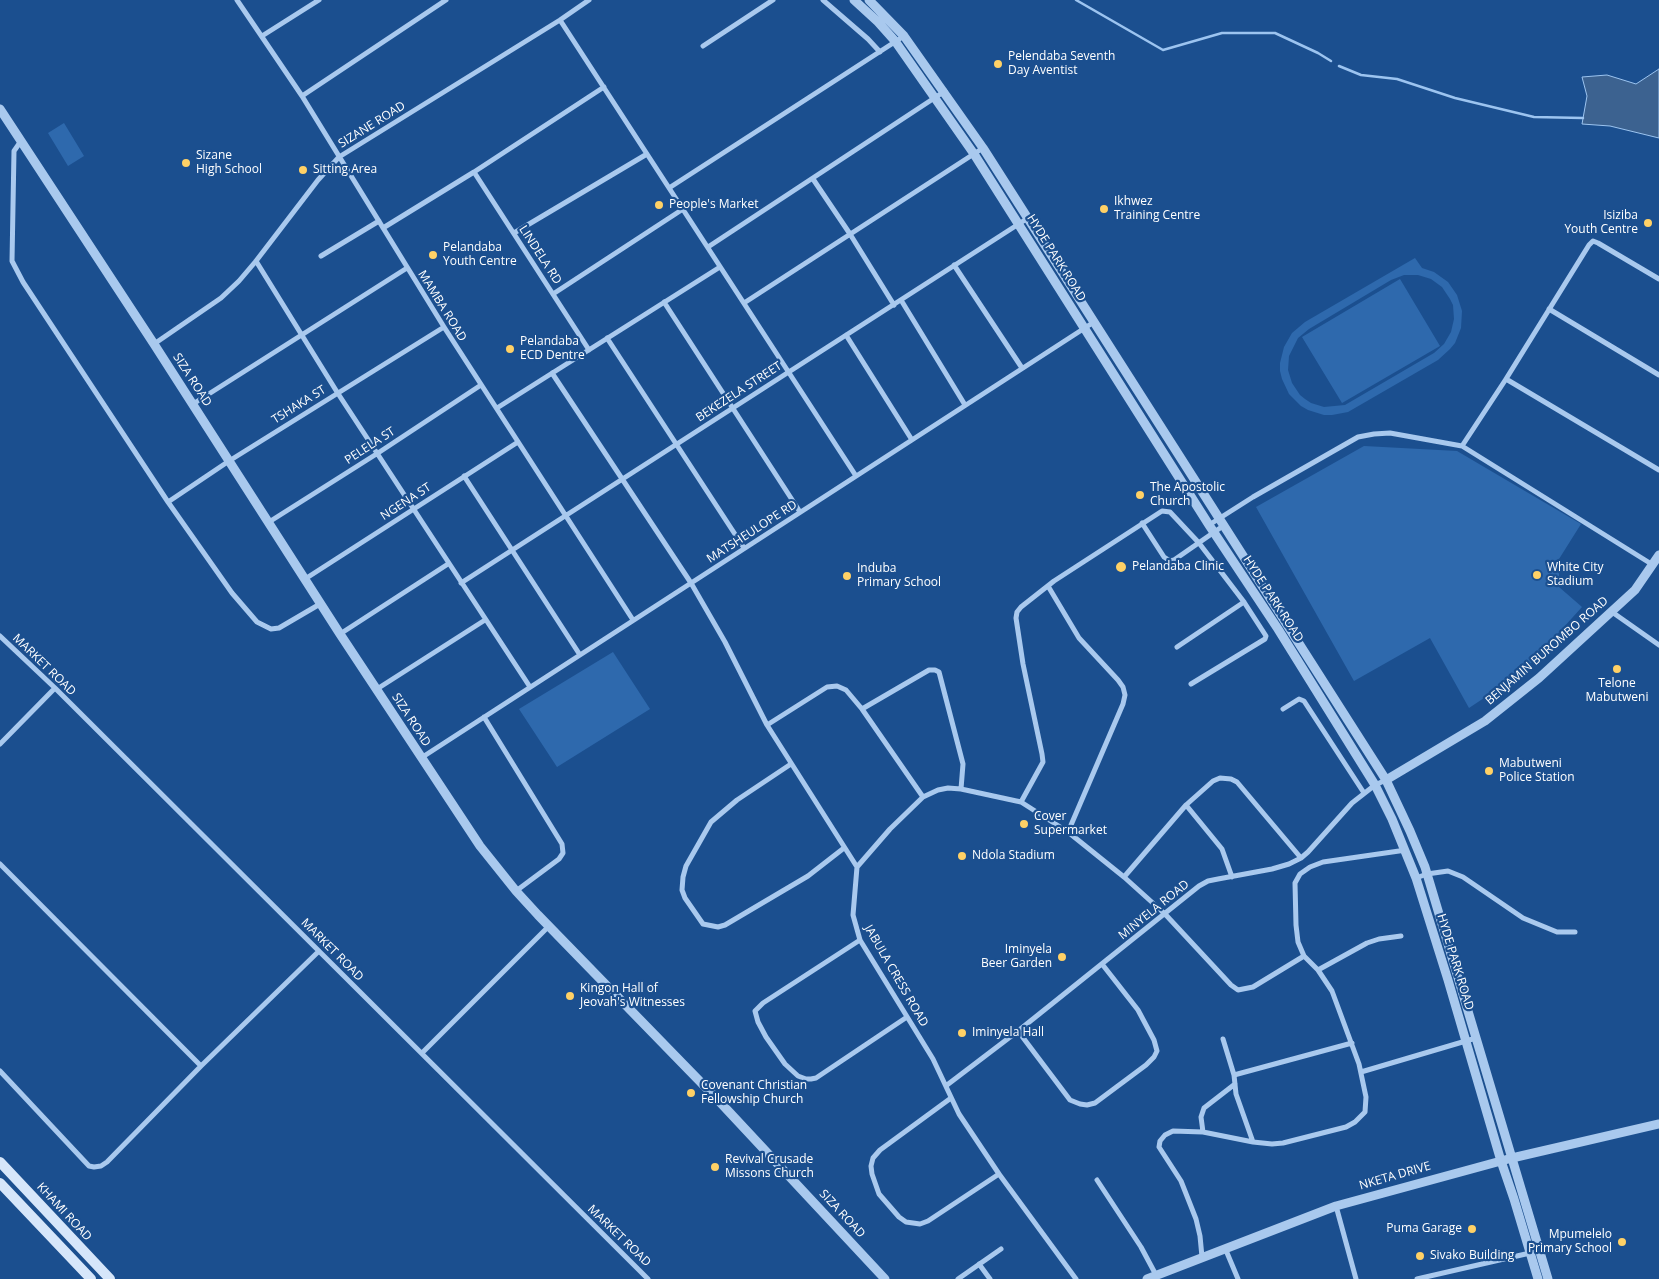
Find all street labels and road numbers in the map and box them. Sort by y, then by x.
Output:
street label: SIZANE ROAD [336,99,408,151]
street label: HYDE PARK ROAD [1023,212,1089,304]
street label: LINDELA RD [516,223,564,287]
street label: MAMBA ROAD [415,268,469,344]
street label: SIZA ROAD [169,351,215,409]
street label: BEKEZELA STREET [693,359,785,425]
street label: TSHAKA ST [269,383,329,427]
street label: PELELA ST [342,424,398,468]
street label: NGENA ST [378,480,434,524]
street label: MATSHEULOPE RD [704,497,800,567]
street label: HYDE PARK ROAD [1240,553,1306,645]
street label: BENJAMIN BUROMBO ROAD [1483,594,1611,708]
street label: MARKET ROAD [9,631,79,699]
street label: SIZA ROAD [388,691,434,749]
street label: MINYELA ROAD [1116,877,1192,943]
street label: HYDE PARK ROAD [1434,912,1476,1012]
street label: MARKET ROAD [298,916,366,984]
street label: JABULA CRESS ROAD [861,923,931,1029]
street label: NKETA DRIVE [1358,1159,1432,1193]
street label: KHAMI ROAD [33,1180,95,1244]
street label: SIZA ROAD [816,1187,868,1241]
street label: MARKET ROAD [584,1202,654,1270]

